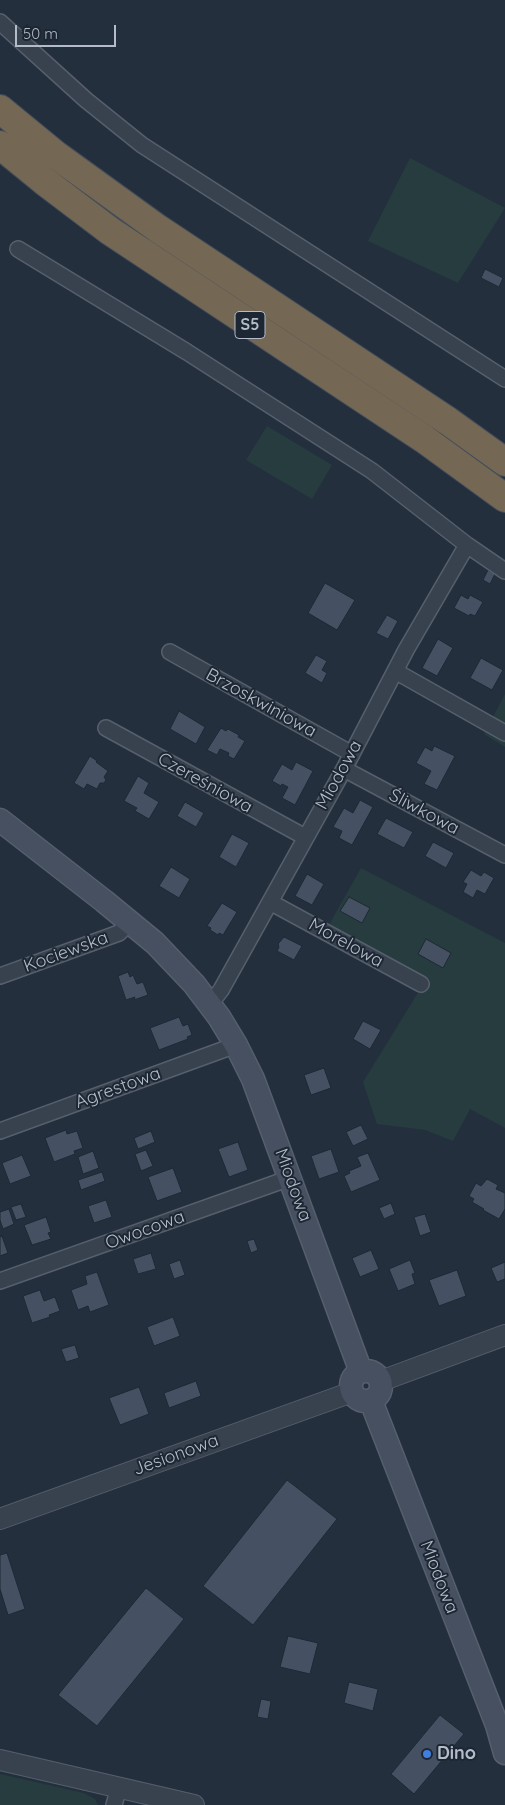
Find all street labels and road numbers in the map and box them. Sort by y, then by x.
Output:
road number: S5 [235,312,265,338]
street label: Brzoskwiniowa [202,664,320,742]
street label: Miodowa [311,737,367,813]
street label: Czereśniowa [154,748,256,818]
street label: Śliwkowa [385,785,463,839]
street label: Morelowa [305,914,387,972]
street label: Kociewska [21,927,111,977]
street label: Agrestowa [72,1063,164,1113]
street label: Miodowa [270,1146,316,1224]
street label: Owocowa [102,1206,188,1254]
street label: Jesionowa [130,1430,222,1480]
street label: Miodowa [415,1538,463,1616]

